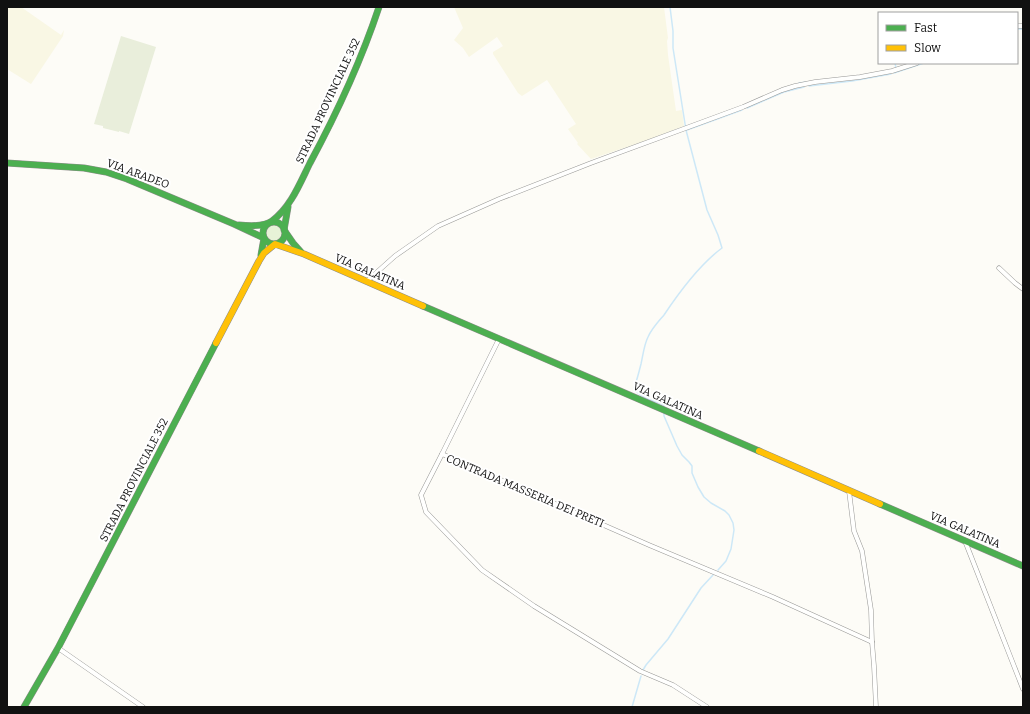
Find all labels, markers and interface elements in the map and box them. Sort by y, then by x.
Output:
legend [878,12,1018,64]
text: Fast [914,21,938,35]
street label: STRADA PROVINCIALE 352 [293,36,363,166]
text: Slow [914,41,941,55]
street label: VIA ARADEO [105,157,171,191]
street label: VIA GALATINA [333,251,407,293]
street label: VIA GALATINA [631,380,705,422]
street label: STRADA PROVINCIALE 352 [97,416,171,544]
street label: CONTRADA MASSERIA DEI PRETI [444,452,606,530]
street label: VIA GALATINA [928,509,1002,551]

